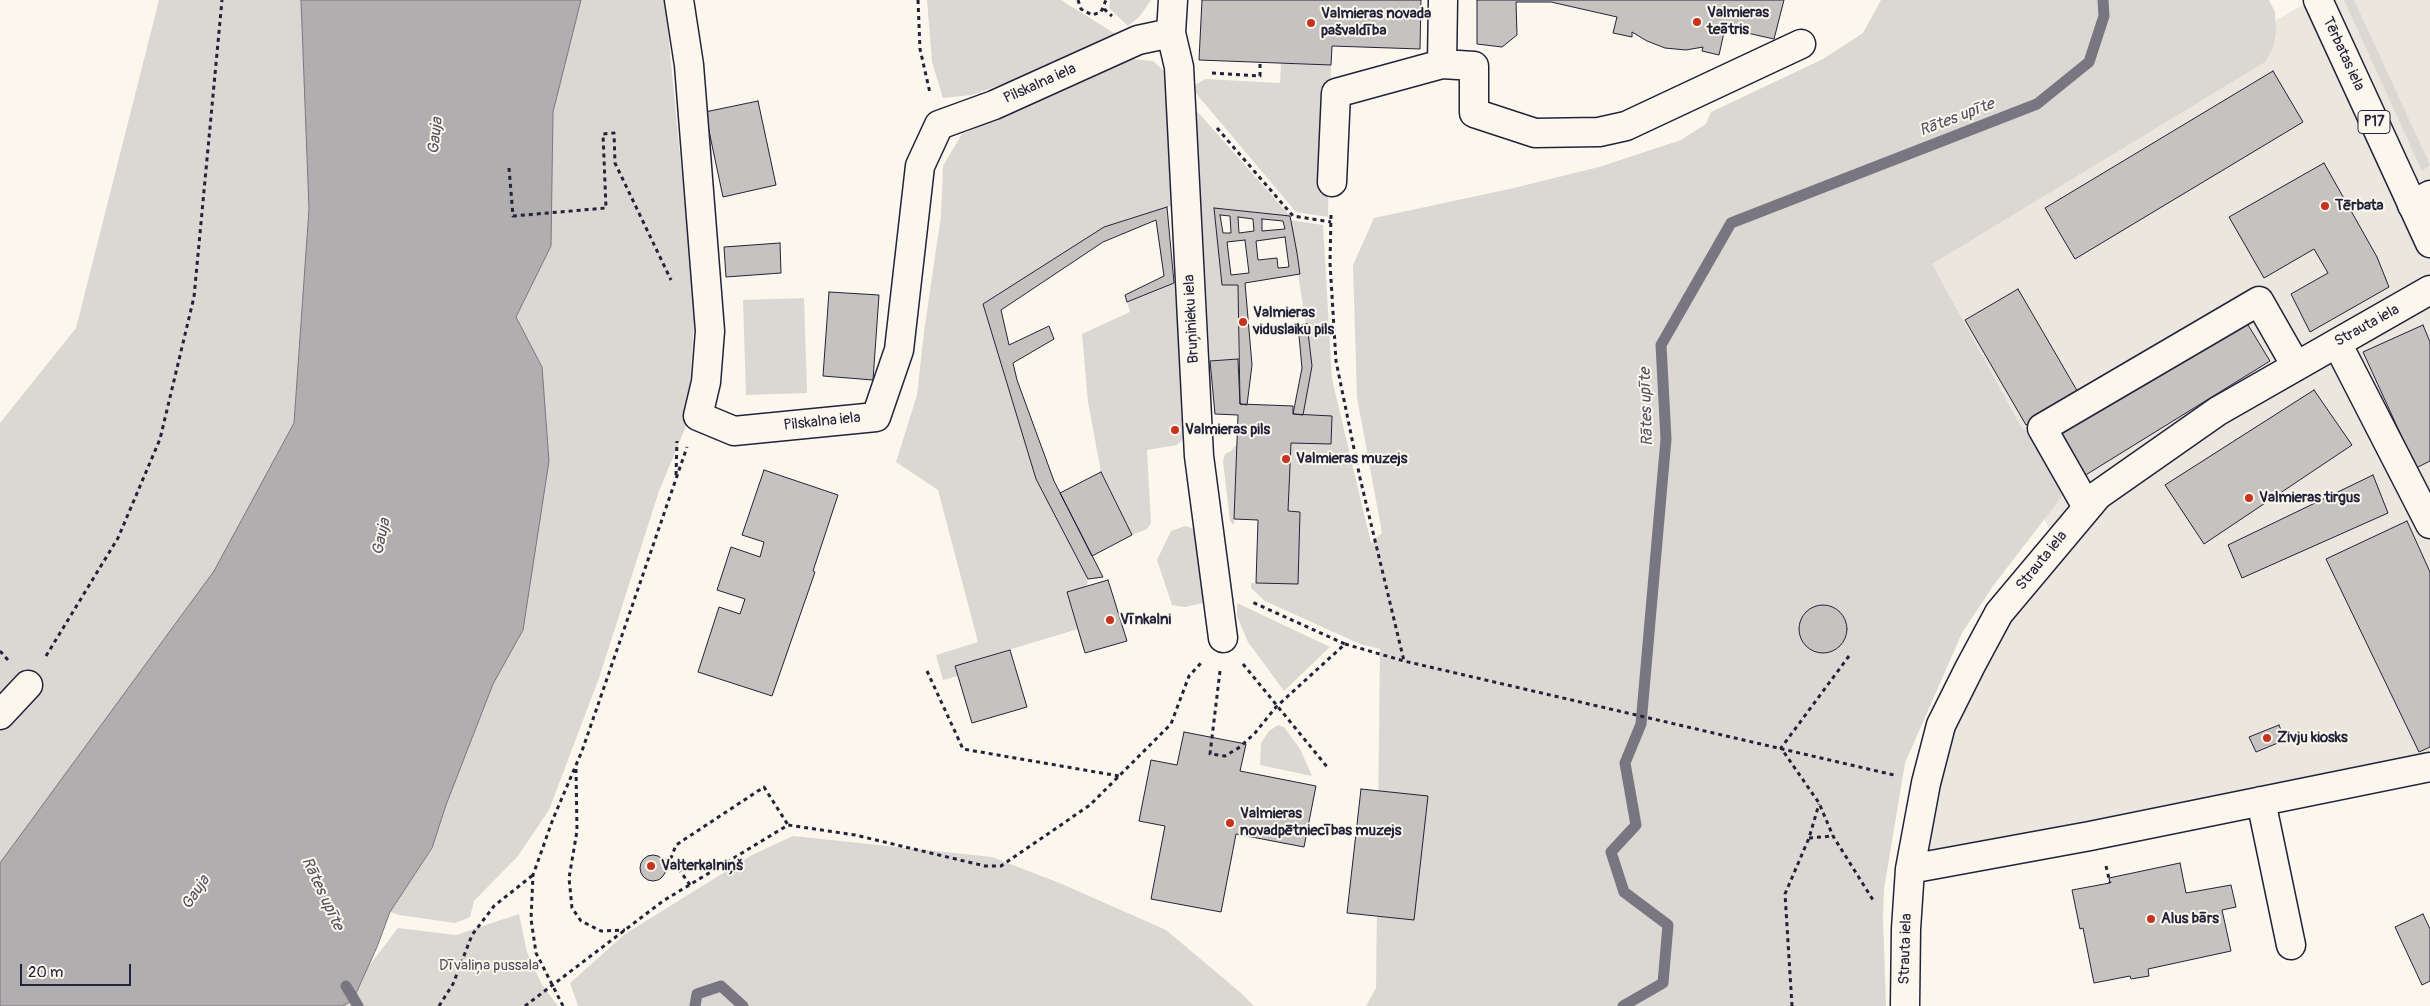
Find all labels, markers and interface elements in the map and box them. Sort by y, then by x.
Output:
place label: Valmieras teātris [1707,4,1769,39]
place label: Valmieras novada pašvaldība [1321,5,1431,40]
street label: Tērbatas iela [2318,14,2368,94]
marker: Valmieras teātris [1691,16,1703,28]
marker: Valmieras novada pašvaldība [1305,17,1317,29]
street label: Pilskalna iela [1001,60,1079,108]
water label: Rātes upīte [1917,95,1997,141]
road number: P17 [2358,110,2390,134]
water label: Gauja [425,117,447,155]
place label: Tērbata [2335,197,2384,215]
marker: Tērbata [2319,200,2331,212]
street label: Bruņinieku iela [1181,274,1203,364]
street label: Strauta iela [2331,301,2403,351]
place label: Valmieras viduslaiku pils [1253,304,1334,339]
marker: Valmieras viduslaiku pils [1237,316,1249,328]
water label: Rātes upīte [1636,367,1658,447]
street label: Pilskalna iela [783,409,861,435]
place label: Valmieras pils [1185,421,1270,439]
marker: Valmieras pils [1169,424,1181,436]
place label: Valmieras muzejs [1296,450,1407,468]
marker: Valmieras muzejs [1280,453,1292,465]
place label: Valmieras tirgus [2259,489,2360,507]
marker: Valmieras tirgus [2243,492,2255,504]
water label: Gauja [369,517,395,557]
street label: Strauta iela [2013,528,2071,594]
place label: Vīnkalni [1120,611,1171,629]
marker: Vīnkalni [1104,614,1116,626]
place label: Zivju kiosks [2277,729,2348,747]
marker: Zivju kiosks [2261,732,2273,744]
place label: Valmieras novadpētniecības muzejs [1240,805,1401,840]
marker: Valmieras novadpētniecības muzejs [1224,817,1236,829]
water label: Rātes upīte [297,854,347,934]
place label: Valterkalniņš [661,857,743,875]
marker: Valterkalniņš [645,860,657,872]
water label: Gauja [178,872,214,914]
place label: Alus bārs [2161,910,2219,928]
street label: Strauta iela [1896,913,1916,985]
marker: Alus bārs [2145,913,2157,925]
scale bar [22,954,134,986]
park label: Dīvaliņa pussala [439,957,539,975]
text: 20 m [28,963,63,982]

